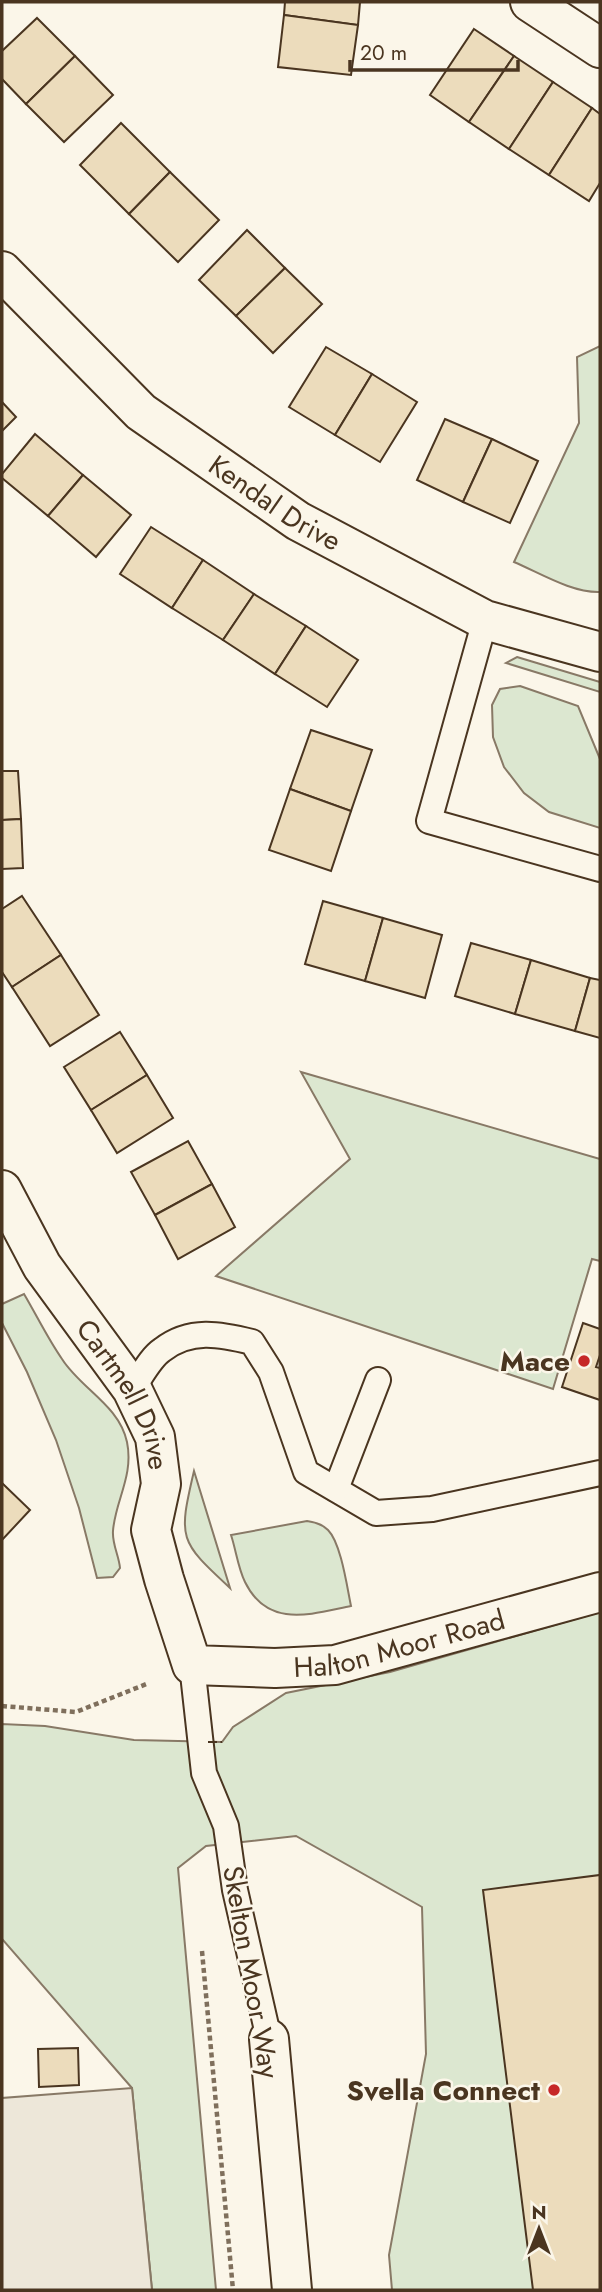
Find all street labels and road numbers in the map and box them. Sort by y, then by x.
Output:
street label: Kendal Drive [201,445,348,561]
street label: Cartmell Drive [67,1310,180,1472]
street label: Halton Moor Road [292,1599,509,1688]
street label: Skelton Moor Way [212,1863,290,2082]

